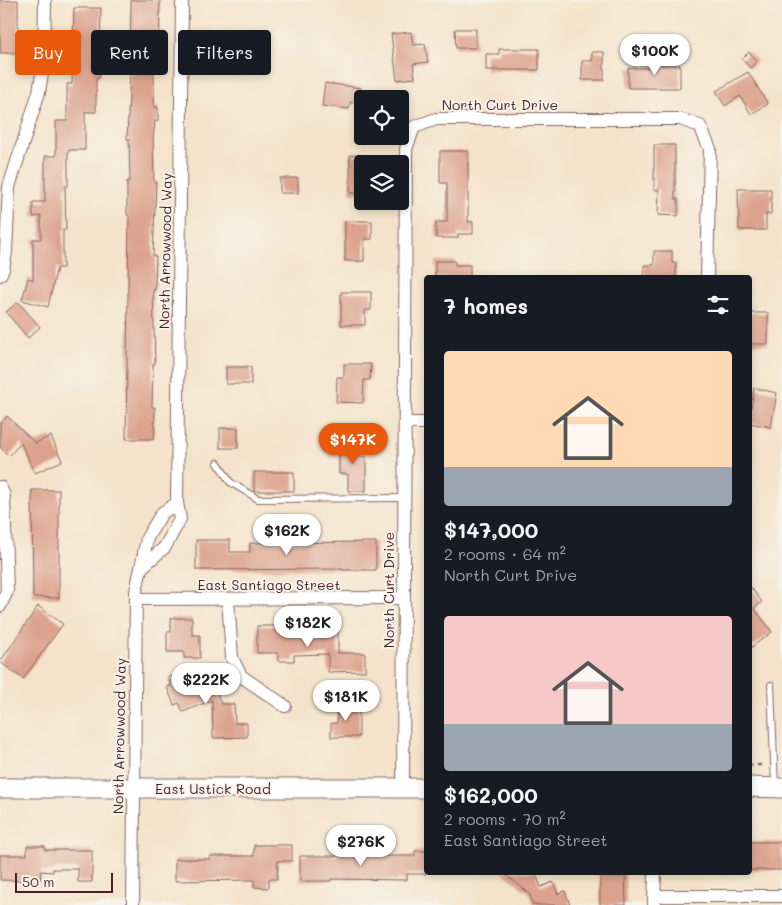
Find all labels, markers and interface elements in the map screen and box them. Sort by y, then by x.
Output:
chip: Buy [15,30,81,75]
chip: Rent [91,30,168,75]
chip: Filters [178,30,271,75]
pin: $100K [620,34,690,76]
text: $100K [631,39,679,60]
map controls [354,90,409,210]
button: locate [354,90,409,145]
street label: North Curt Drive [442,95,558,114]
button: layers [354,155,409,210]
street label: North Arrowwood Way [154,173,176,329]
icon: filters [704,291,732,319]
text: 7 homes [444,292,528,319]
icon: home [543,383,633,473]
pin: $147K [318,422,388,465]
text: $147K [330,428,376,449]
pin: $162K [252,514,322,556]
text: $147,000 [444,516,538,543]
text: $162K [264,519,310,540]
street label: North Curt Drive [379,532,398,648]
text: 2 rooms · 64 m² [444,543,566,564]
text: North Curt Drive [444,564,577,585]
street label: East Santiago Street [197,575,341,594]
pin: $182K [273,606,343,648]
text: $182K [285,611,331,632]
icon: home [543,648,633,738]
street label: North Arrowwood Way [108,658,130,814]
pin: $222K [171,662,241,705]
text: $222K [182,668,230,689]
pin: $181K [311,680,381,722]
text: $181K [324,685,368,706]
street label: East Ustick Road [155,779,271,798]
text: $162,000 [444,781,538,808]
text: 2 rooms · 70 m² [444,808,565,829]
pin: $276K [326,824,396,867]
text: East Santiago Street [444,829,608,850]
text: $276K [337,830,385,851]
scale bar [15,870,112,893]
text: 50 m [22,872,54,891]

